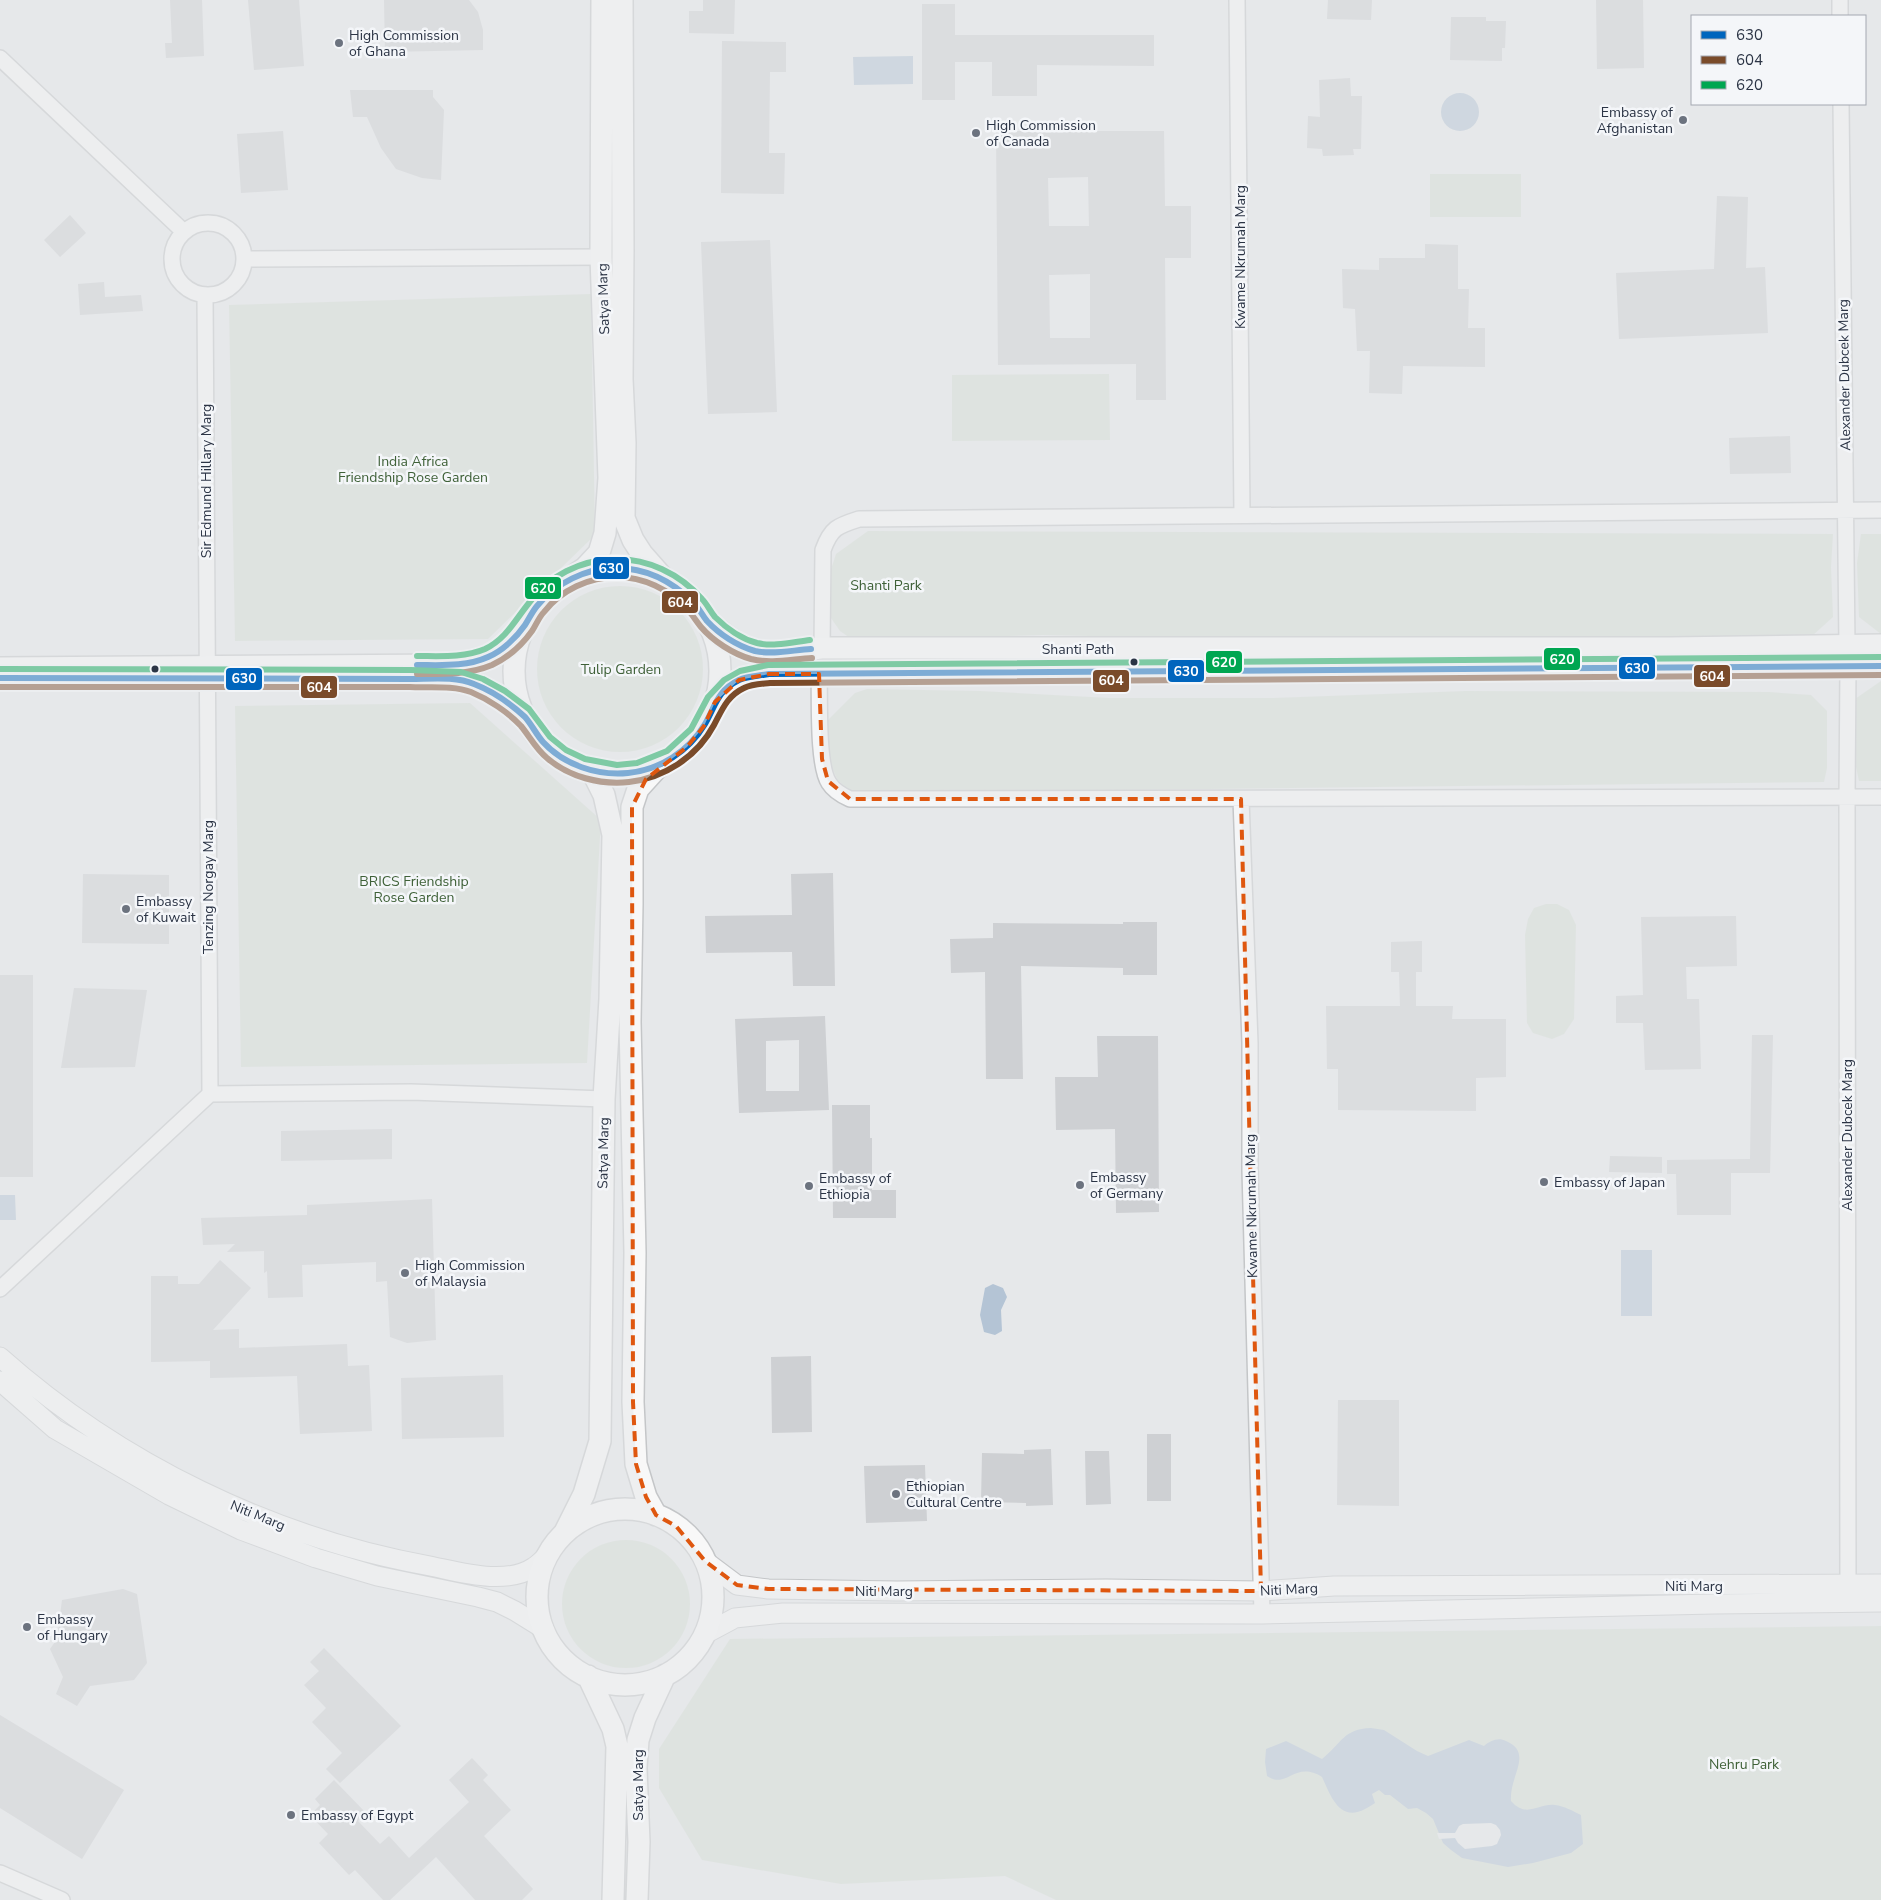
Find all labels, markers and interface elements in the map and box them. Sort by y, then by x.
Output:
legend [1691,15,1866,105]
text: 630 [1736,25,1763,45]
place label: High Commission of Ghana [349,26,459,61]
marker: High Commission of Ghana [333,37,345,49]
text: 604 [1736,50,1763,70]
text: 620 [1736,75,1763,95]
place label: Embassy of Afghanistan [1597,103,1673,138]
marker: Embassy of Afghanistan [1677,114,1689,126]
place label: High Commission of Canada [986,116,1096,151]
marker: High Commission of Canada [970,127,982,139]
street label: Kwame Nkrumah Marg [1231,185,1250,329]
street label: Satya Marg [593,263,614,335]
street label: Alexander Dubcek Marg [1834,299,1855,451]
street label: Sir Edmund Hillary Marg [197,404,216,558]
park label: India Africa Friendship Rose Garden [338,452,488,487]
line badge: 630 [592,556,630,580]
text: 630 [598,559,624,578]
line badge: 620 [524,576,562,600]
park label: Shanti Park [850,576,923,595]
text: 620 [530,579,556,598]
line badge: 604 [661,590,699,614]
text: 604 [667,593,693,612]
street label: Shanti Path [1042,640,1114,659]
line badge: 620 [1543,647,1581,671]
line badge: 620 [1205,650,1243,674]
text: 620 [1549,650,1575,669]
text: 620 [1211,653,1237,672]
line badge: 630 [1618,656,1656,680]
unlabelled marker [1129,657,1139,667]
line badge: 630 [1167,659,1205,683]
text: 630 [1624,659,1650,678]
park label: Tulip Garden [581,660,661,679]
text: 630 [1173,662,1199,681]
unlabelled marker [150,664,160,674]
line badge: 604 [1693,664,1731,688]
line badge: 630 [225,667,263,691]
text: 604 [1699,667,1725,686]
text: 630 [231,669,257,688]
line badge: 604 [1092,669,1130,693]
text: 604 [1098,671,1124,690]
line badge: 604 [300,675,338,699]
text: 604 [306,678,332,697]
street label: Tenzing Norgay Marg [199,820,218,954]
park label: BRICS Friendship Rose Garden [359,872,469,907]
place label: Embassy of Kuwait [136,892,196,927]
marker: Embassy of Kuwait [120,903,132,915]
street label: Alexander Dubcek Marg [1838,1059,1857,1211]
street label: Satya Marg [593,1117,614,1189]
street label: Kwame Nkrumah Marg [1241,1134,1262,1278]
place label: Embassy of Germany [1090,1168,1164,1203]
place label: Embassy of Ethiopia [819,1169,892,1204]
place label: Embassy of Japan [1554,1173,1665,1192]
marker: Embassy of Japan [1538,1176,1550,1188]
marker: Embassy of Germany [1074,1179,1086,1191]
marker: Embassy of Ethiopia [803,1180,815,1192]
place label: High Commission of Malaysia [415,1256,525,1291]
marker: High Commission of Malaysia [399,1267,411,1279]
place label: Ethiopian Cultural Centre [906,1477,1002,1512]
marker: Ethiopian Cultural Centre [890,1488,902,1500]
street label: Niti Marg [227,1496,288,1535]
street label: Niti Marg [1665,1577,1723,1596]
street label: Niti Marg [1260,1578,1318,1601]
street label: Niti Marg [855,1582,913,1601]
place label: Embassy of Hungary [37,1610,108,1645]
marker: Embassy of Hungary [21,1621,33,1633]
street label: Satya Marg [629,1749,648,1821]
park label: Nehru Park [1709,1755,1780,1774]
place label: Embassy of Egypt [301,1806,413,1825]
marker: Embassy of Egypt [285,1809,297,1821]

